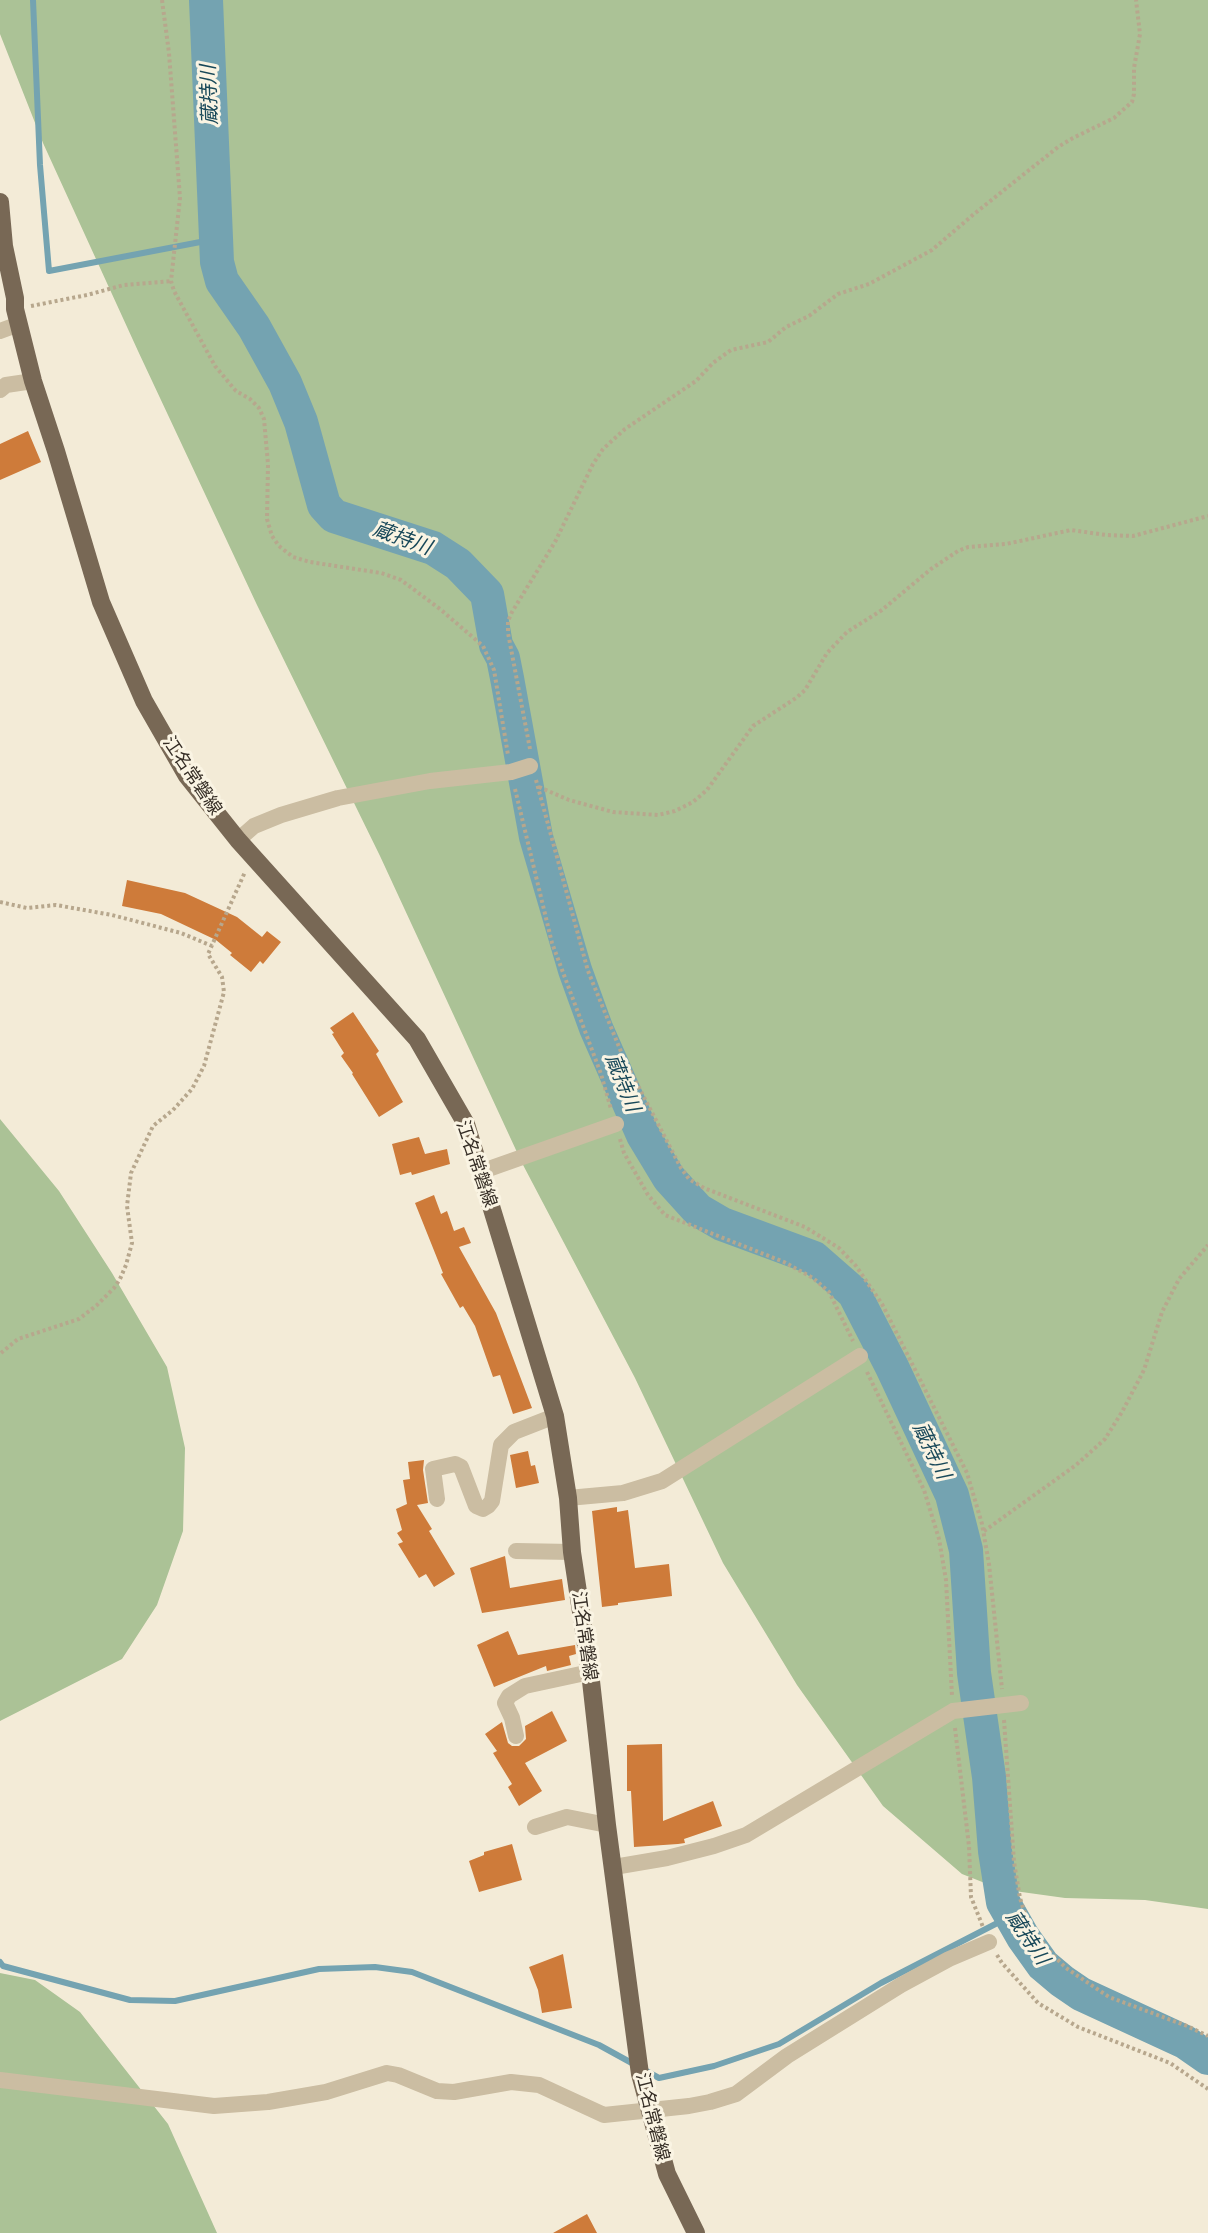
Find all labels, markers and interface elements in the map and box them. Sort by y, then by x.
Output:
water label: 蔵持川 [197,65,223,125]
water label: 蔵持川 [370,517,434,561]
street label: 江名常磐線 [158,733,226,819]
water label: 蔵持川 [600,1051,644,1115]
street label: 江名常磐線 [451,1118,501,1210]
water label: 蔵持川 [907,1419,955,1483]
street label: 江名常磐線 [567,1590,601,1682]
water label: 蔵持川 [1000,1906,1054,1970]
street label: 江名常磐線 [631,2071,673,2163]

